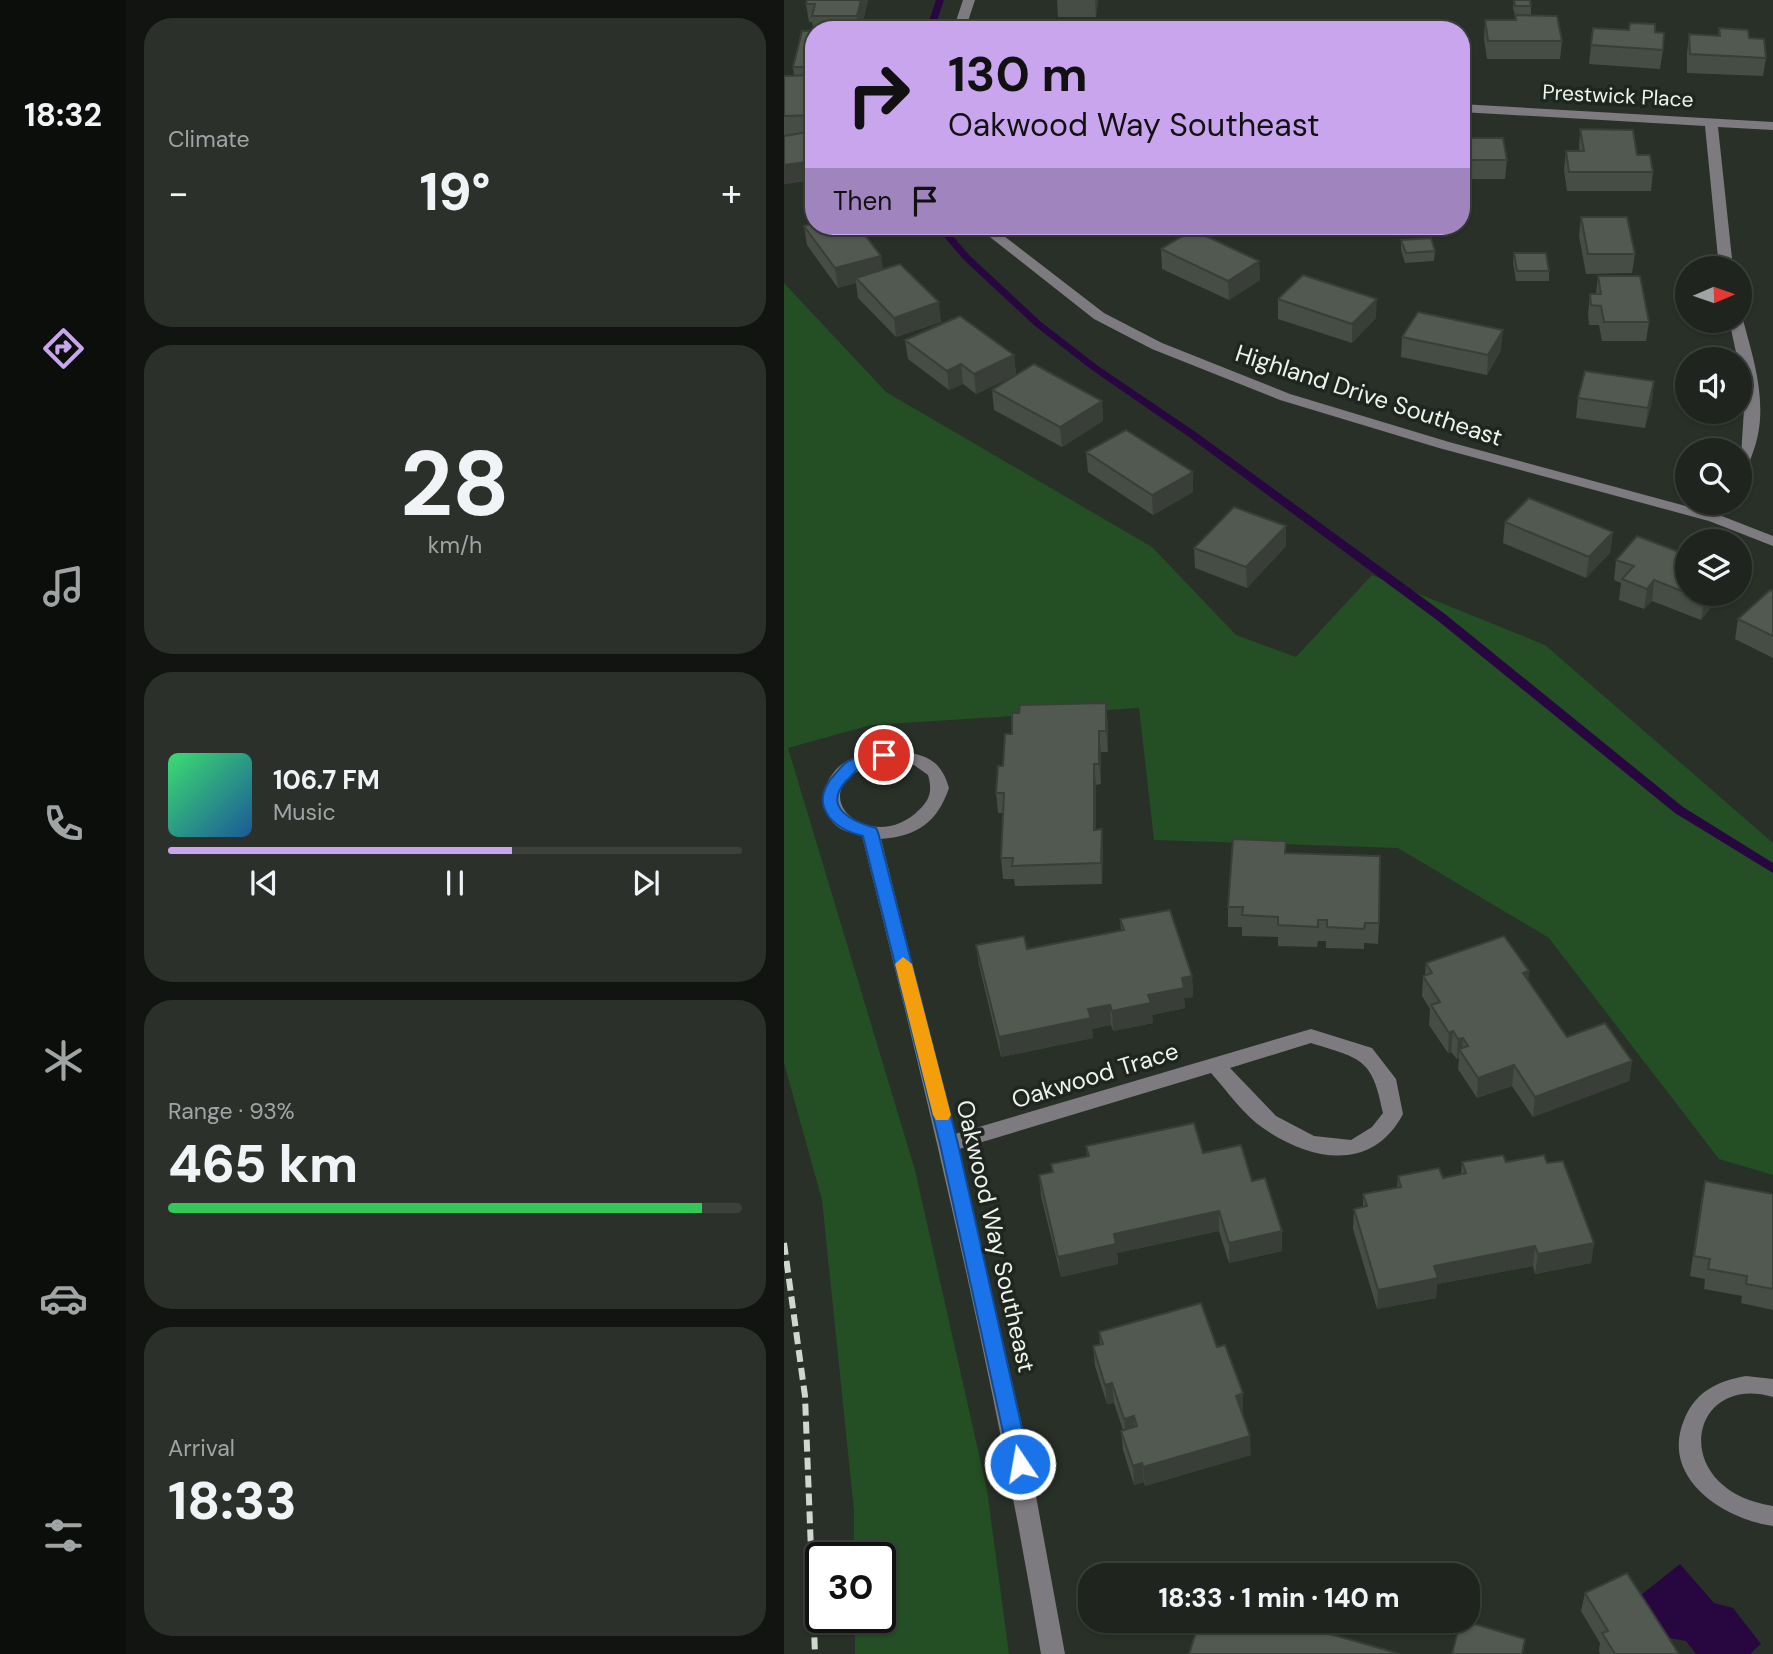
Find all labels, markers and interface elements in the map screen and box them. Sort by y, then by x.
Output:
text: 130 m [948,42,1088,106]
icon: right [833,49,924,140]
street label: Prestwick Place [1542,78,1694,114]
text: 18:32 [24,94,102,136]
text: Oakwood Way Southeast [948,104,1320,146]
text: Climate [168,124,250,154]
text: 19° [419,158,491,226]
text: − [168,168,189,218]
text: + [721,168,742,218]
icon: arrive [906,182,944,220]
text: Then [833,184,892,218]
north arrow [1675,256,1752,332]
map controls [1675,256,1752,606]
icon: directions [39,324,88,373]
street label: Highland Drive Southeast [1232,337,1506,453]
button: sound [1675,347,1752,424]
text: 28 [400,425,510,543]
button: search [1675,438,1752,515]
button: layers [1675,529,1752,606]
text: km/h [428,530,482,560]
icon: music [39,562,88,611]
pin [854,725,914,785]
icon: arrive [865,736,903,774]
text: 106.7 FM [273,763,380,797]
text: Music [273,797,336,827]
icon: phone [39,799,88,848]
icon: previous [245,864,283,902]
icon: pause [436,864,474,902]
icon: next [627,864,665,902]
street label: Oakwood Trace [1008,1035,1182,1115]
icon: climate [39,1036,88,1085]
text: Range · 93% [168,1096,295,1126]
street label: Oakwood Way Southeast [950,1097,1042,1375]
text: 465 km [168,1130,358,1198]
icon: car [39,1274,88,1323]
position arrow [983,1427,1057,1501]
text: Arrival [168,1433,235,1463]
text: 18:33 [168,1467,297,1535]
icon: filters [39,1511,88,1560]
speed limit sign: 30 [805,1542,896,1633]
text: 18:33 · 1 min · 140 m [1159,1581,1400,1615]

